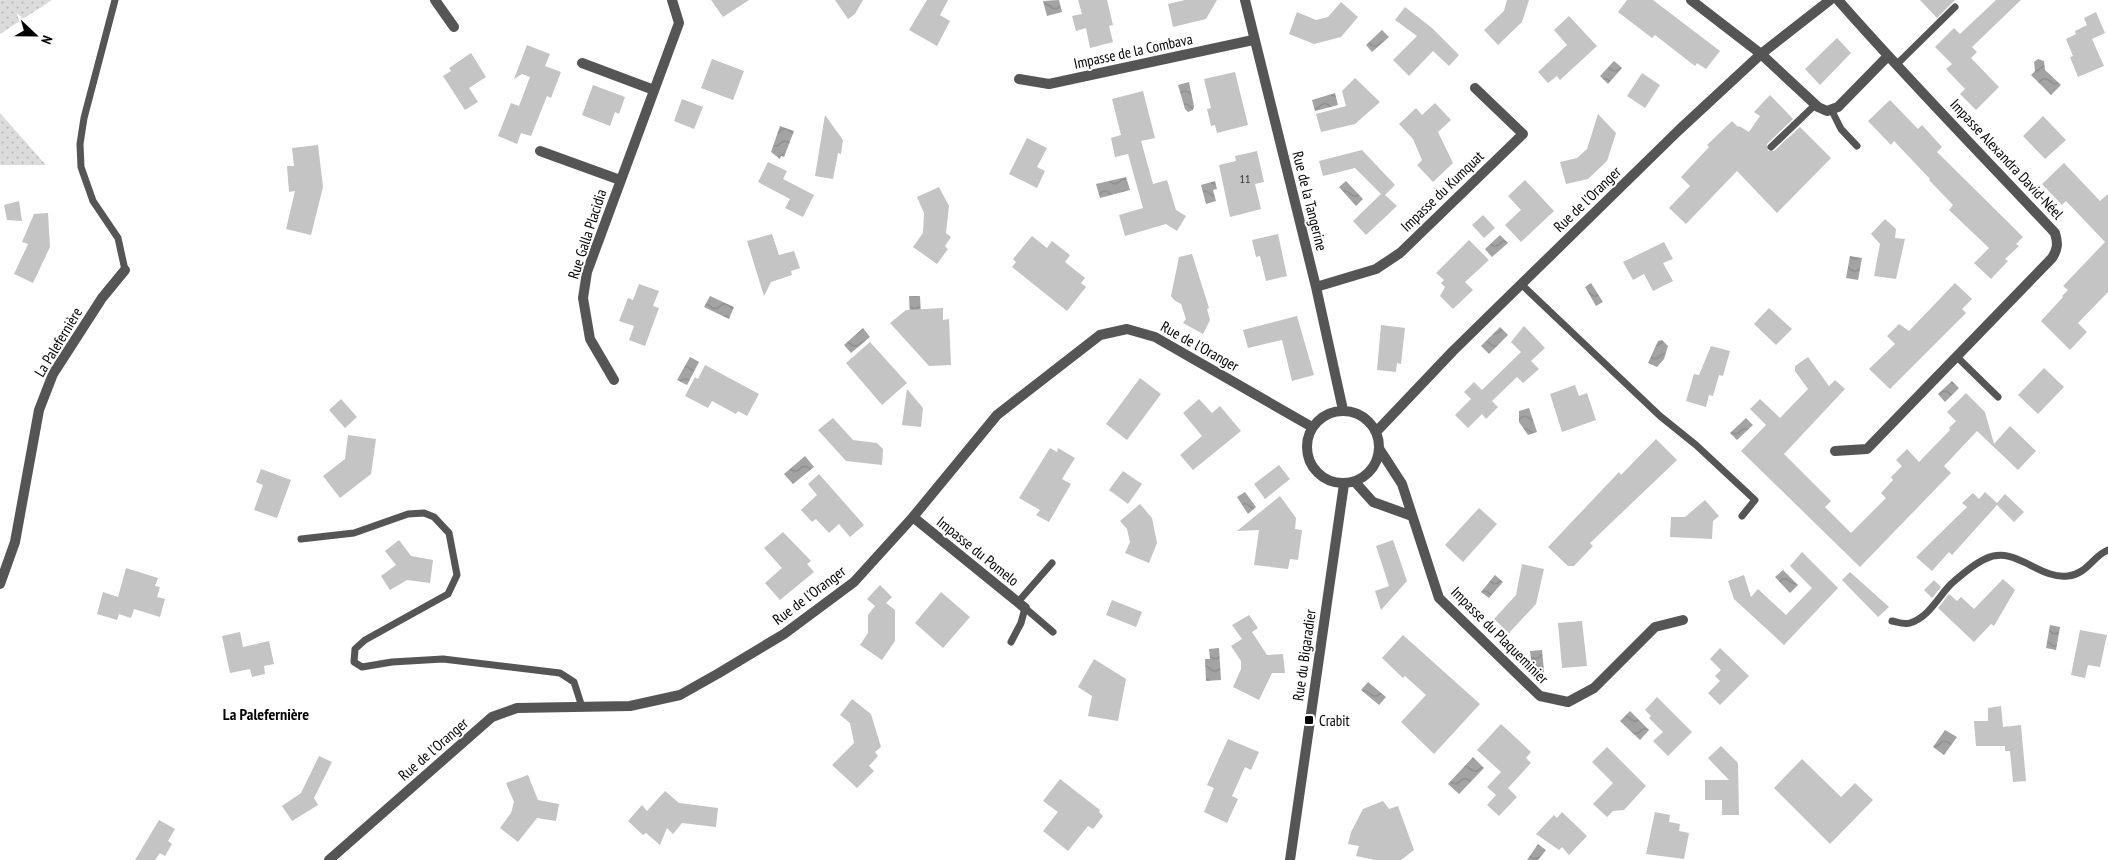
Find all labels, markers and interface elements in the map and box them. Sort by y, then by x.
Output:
north arrow [10,10,60,60]
street label: Impasse de la Combava [1072,29,1194,73]
text: N [37,33,57,47]
street label: Impasse Alexandra David-Néel [1946,95,2068,223]
street label: Impasse du Kumquat [1397,147,1487,235]
street label: Rue de la Tangerine [1288,149,1332,253]
street label: Rue de l'Oranger [1549,162,1625,236]
house number: 11 [1240,171,1250,186]
street label: Rue Galla Placidia [564,187,610,281]
street label: La Palefernière [30,304,86,380]
street label: Rue de l'Oranger [1158,317,1243,376]
street label: Impasse du Pomelo [933,512,1023,590]
street label: Rue de l'Oranger [769,561,850,629]
street label: Impasse du Plaqueminier [1447,582,1553,688]
street label: Rue du Bigaradier [1288,607,1320,702]
district label: La Palefernière [223,704,309,724]
place label: Crabit [1319,711,1350,730]
street label: Rue de l'Oranger [394,713,473,785]
marker: Crabit [1303,714,1315,726]

